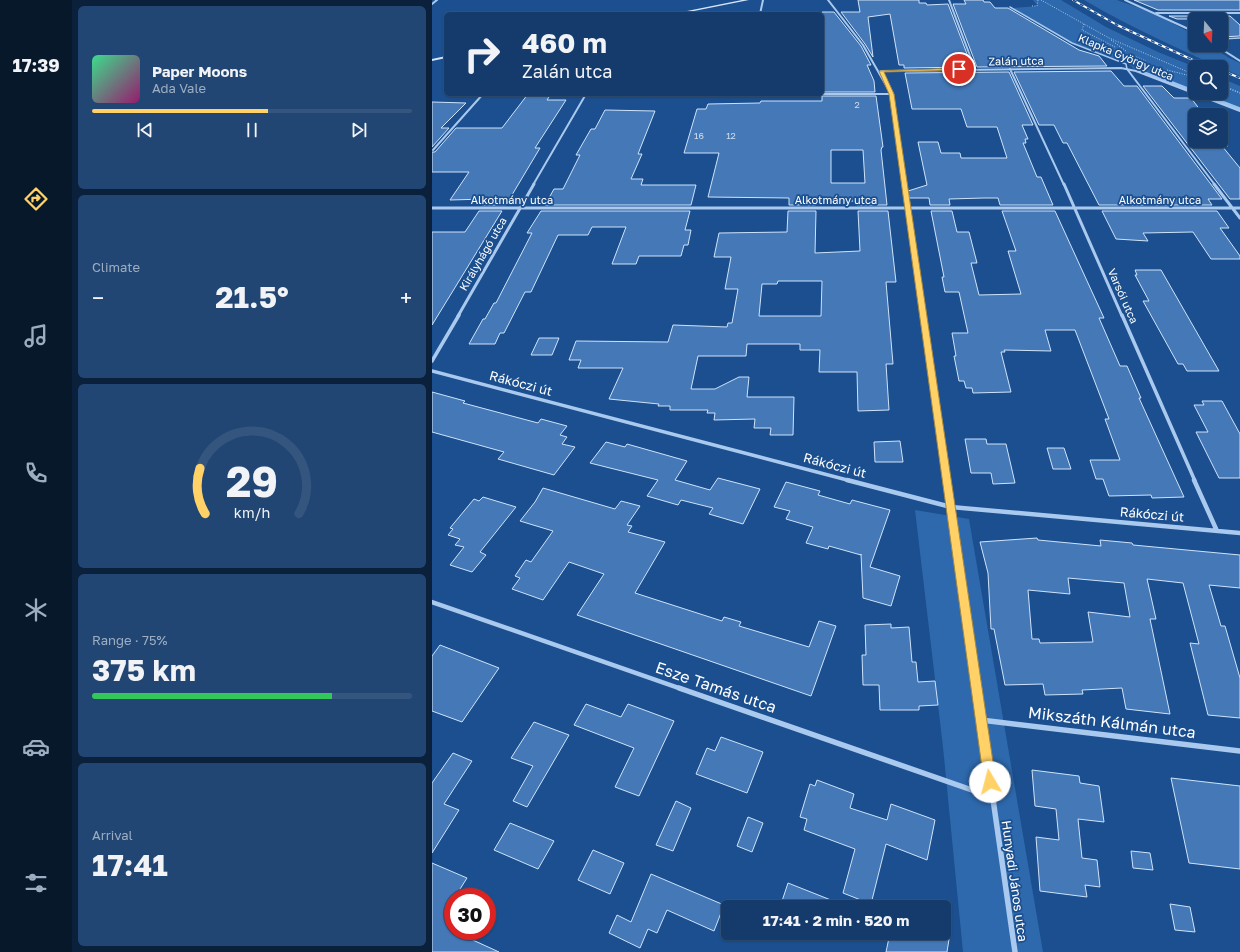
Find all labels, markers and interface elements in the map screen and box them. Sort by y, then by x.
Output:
north arrow [1188,12,1228,52]
map controls [1188,12,1228,148]
text: 460 m [522,26,607,59]
icon: right [456,28,508,80]
street label: Klapka György utca [1076,31,1176,83]
pin [942,52,976,86]
text: 17:39 [12,54,60,76]
street label: Zalán utca [988,54,1044,67]
icon: arrive [948,58,970,80]
text: Zalán utca [522,60,613,82]
button: search [1188,60,1228,100]
text: Paper Moons [152,62,247,80]
text: Ada Vale [152,80,206,96]
house number: 2 [854,99,860,110]
button: layers [1188,108,1228,148]
icon: previous [134,119,156,141]
icon: pause [241,119,263,141]
icon: next [348,119,370,141]
house number: 16 [694,130,704,141]
house number: 12 [726,130,736,141]
icon: directions [22,185,50,213]
street label: Alkotmány utca [471,193,553,206]
street label: Alkotmány utca [795,193,877,206]
street label: Alkotmány utca [1119,193,1201,206]
street label: Királyhágó utca [456,215,509,293]
text: Climate [92,259,140,275]
street label: Varsói utca [1106,266,1141,325]
text: 21.5° [215,279,289,315]
text: − [92,284,104,311]
text: + [400,284,412,311]
icon: music [22,322,50,350]
street label: Rákóczi út [488,367,554,399]
street label: Rákóczi út [802,449,868,481]
text: 29 [226,456,278,506]
icon: phone [22,459,50,487]
street label: Rákóczi út [1119,503,1185,525]
text: km/h [234,504,270,521]
icon: climate [22,596,50,624]
text: Range · 75% [92,632,167,648]
text: 375 km [92,652,196,688]
street label: Esze Tamás utca [653,657,779,717]
street label: Mikszáth Kálmán utca [1027,702,1197,742]
icon: car [22,733,50,761]
position arrow [969,761,1011,803]
street label: Hunyadi János utca [999,819,1031,943]
text: Arrival [92,827,133,843]
text: 17:41 [92,847,168,883]
icon: filters [22,869,50,897]
speed limit sign: 30 [444,888,496,940]
text: 17:41 · 2 min · 520 m [763,911,909,929]

